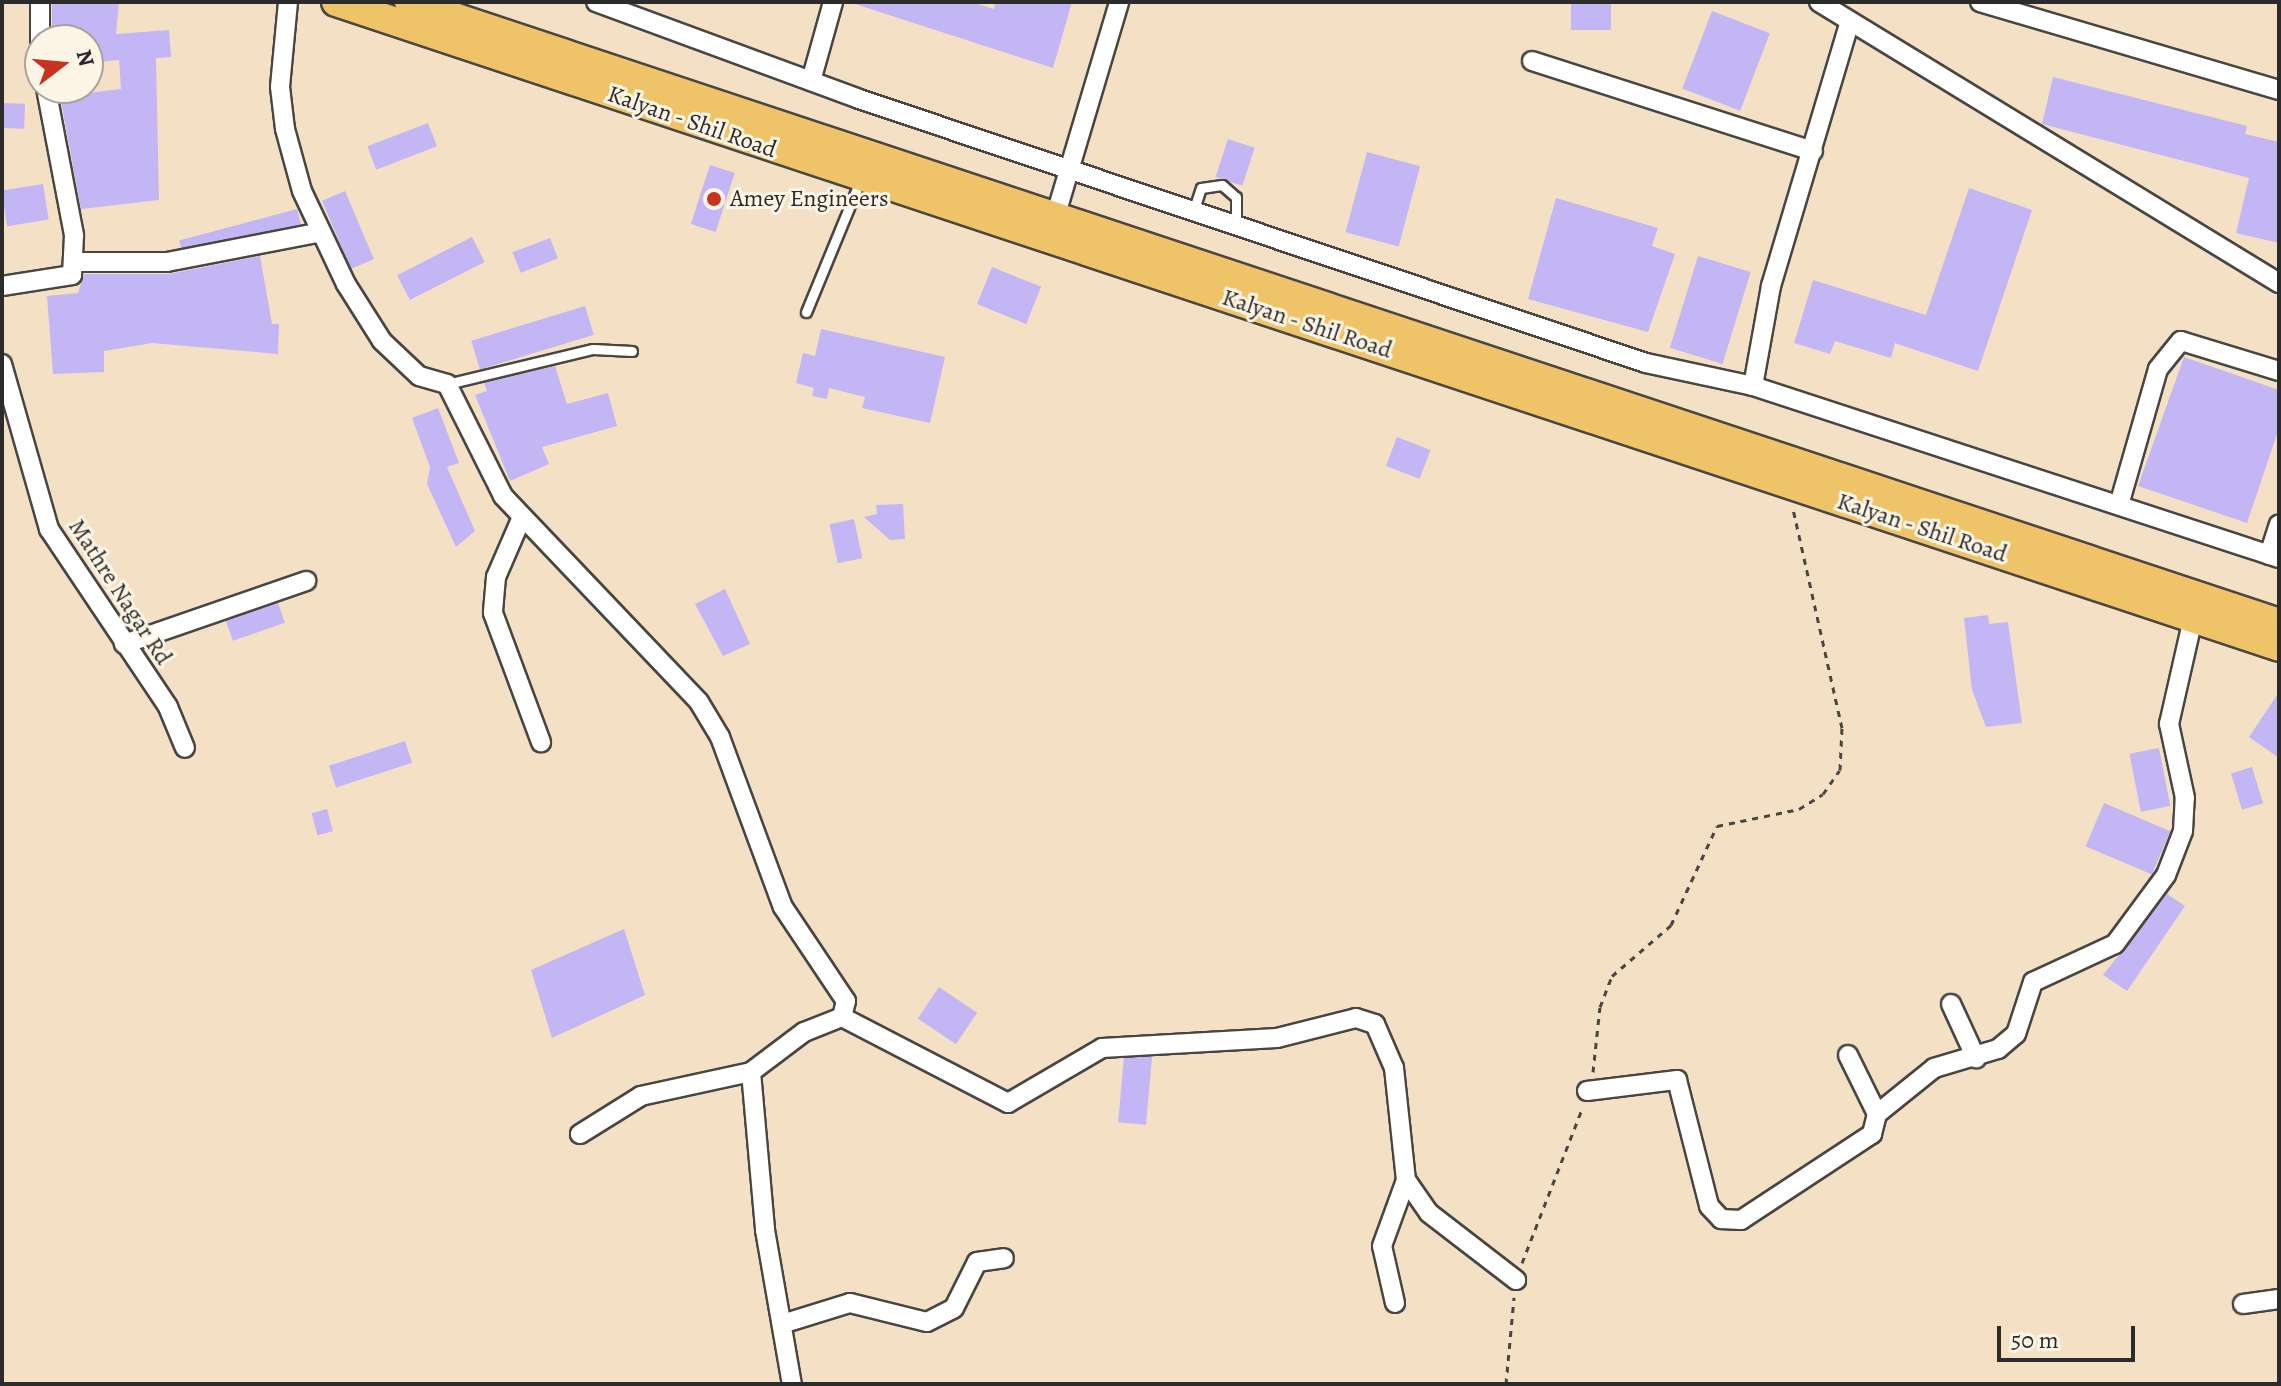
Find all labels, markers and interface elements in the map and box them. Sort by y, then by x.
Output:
north arrow [24,24,104,104]
text: N [69,46,102,70]
street label: Kalyan - Shil Road [603,79,781,165]
place label: Amey Engineers [730,185,889,213]
marker: Amey Engineers [705,190,723,208]
street label: Kalyan - Shil Road [1218,283,1396,365]
street label: Kalyan - Shil Road [1833,487,2011,569]
street label: Mathre Nagar Rd [62,514,178,670]
scale bar [2001,1310,2139,1360]
text: 50 m [2011,1324,2059,1356]

